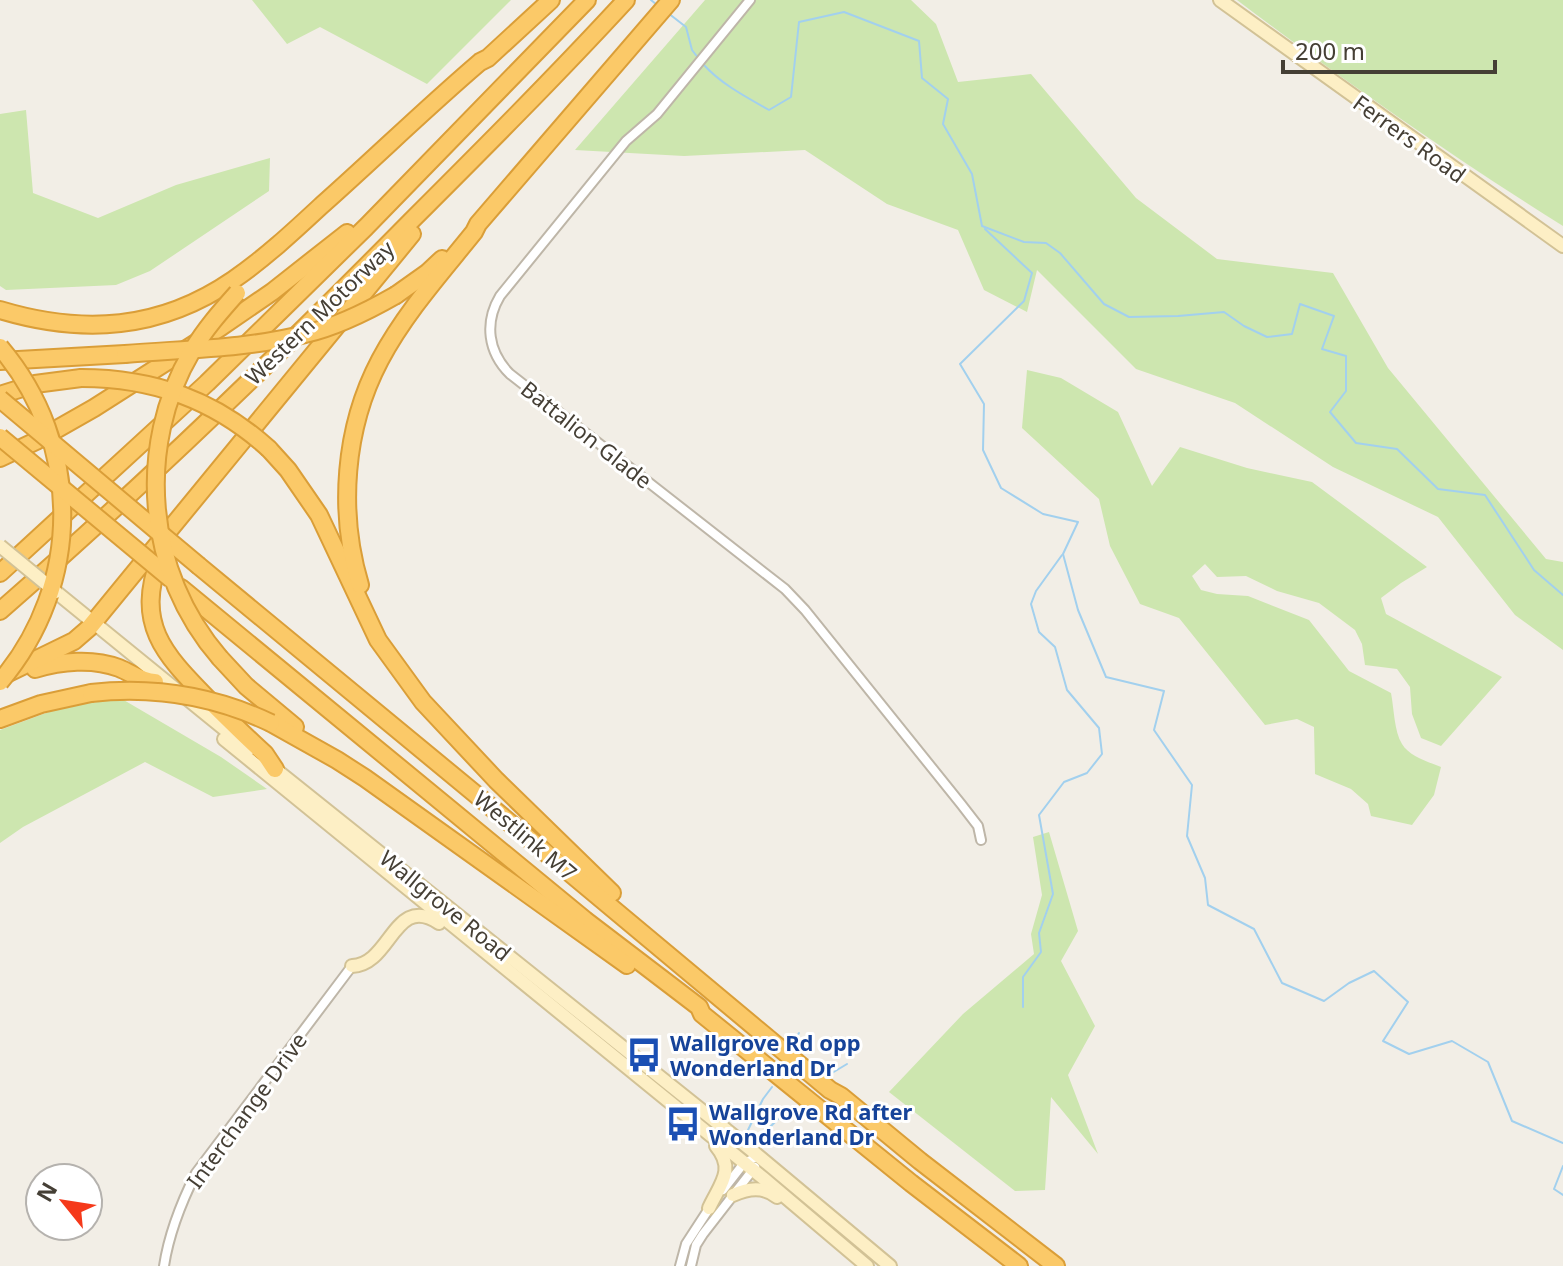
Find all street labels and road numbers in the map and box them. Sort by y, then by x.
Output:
street label: Ferrers Road [1348,87,1472,189]
street label: Western Motorway [238,233,401,391]
street label: Battalion Glade [515,373,659,495]
street label: Westlink M7 [468,783,584,887]
street label: Wallgrove Road [374,843,518,967]
street label: Interchange Drive [179,1026,313,1194]

